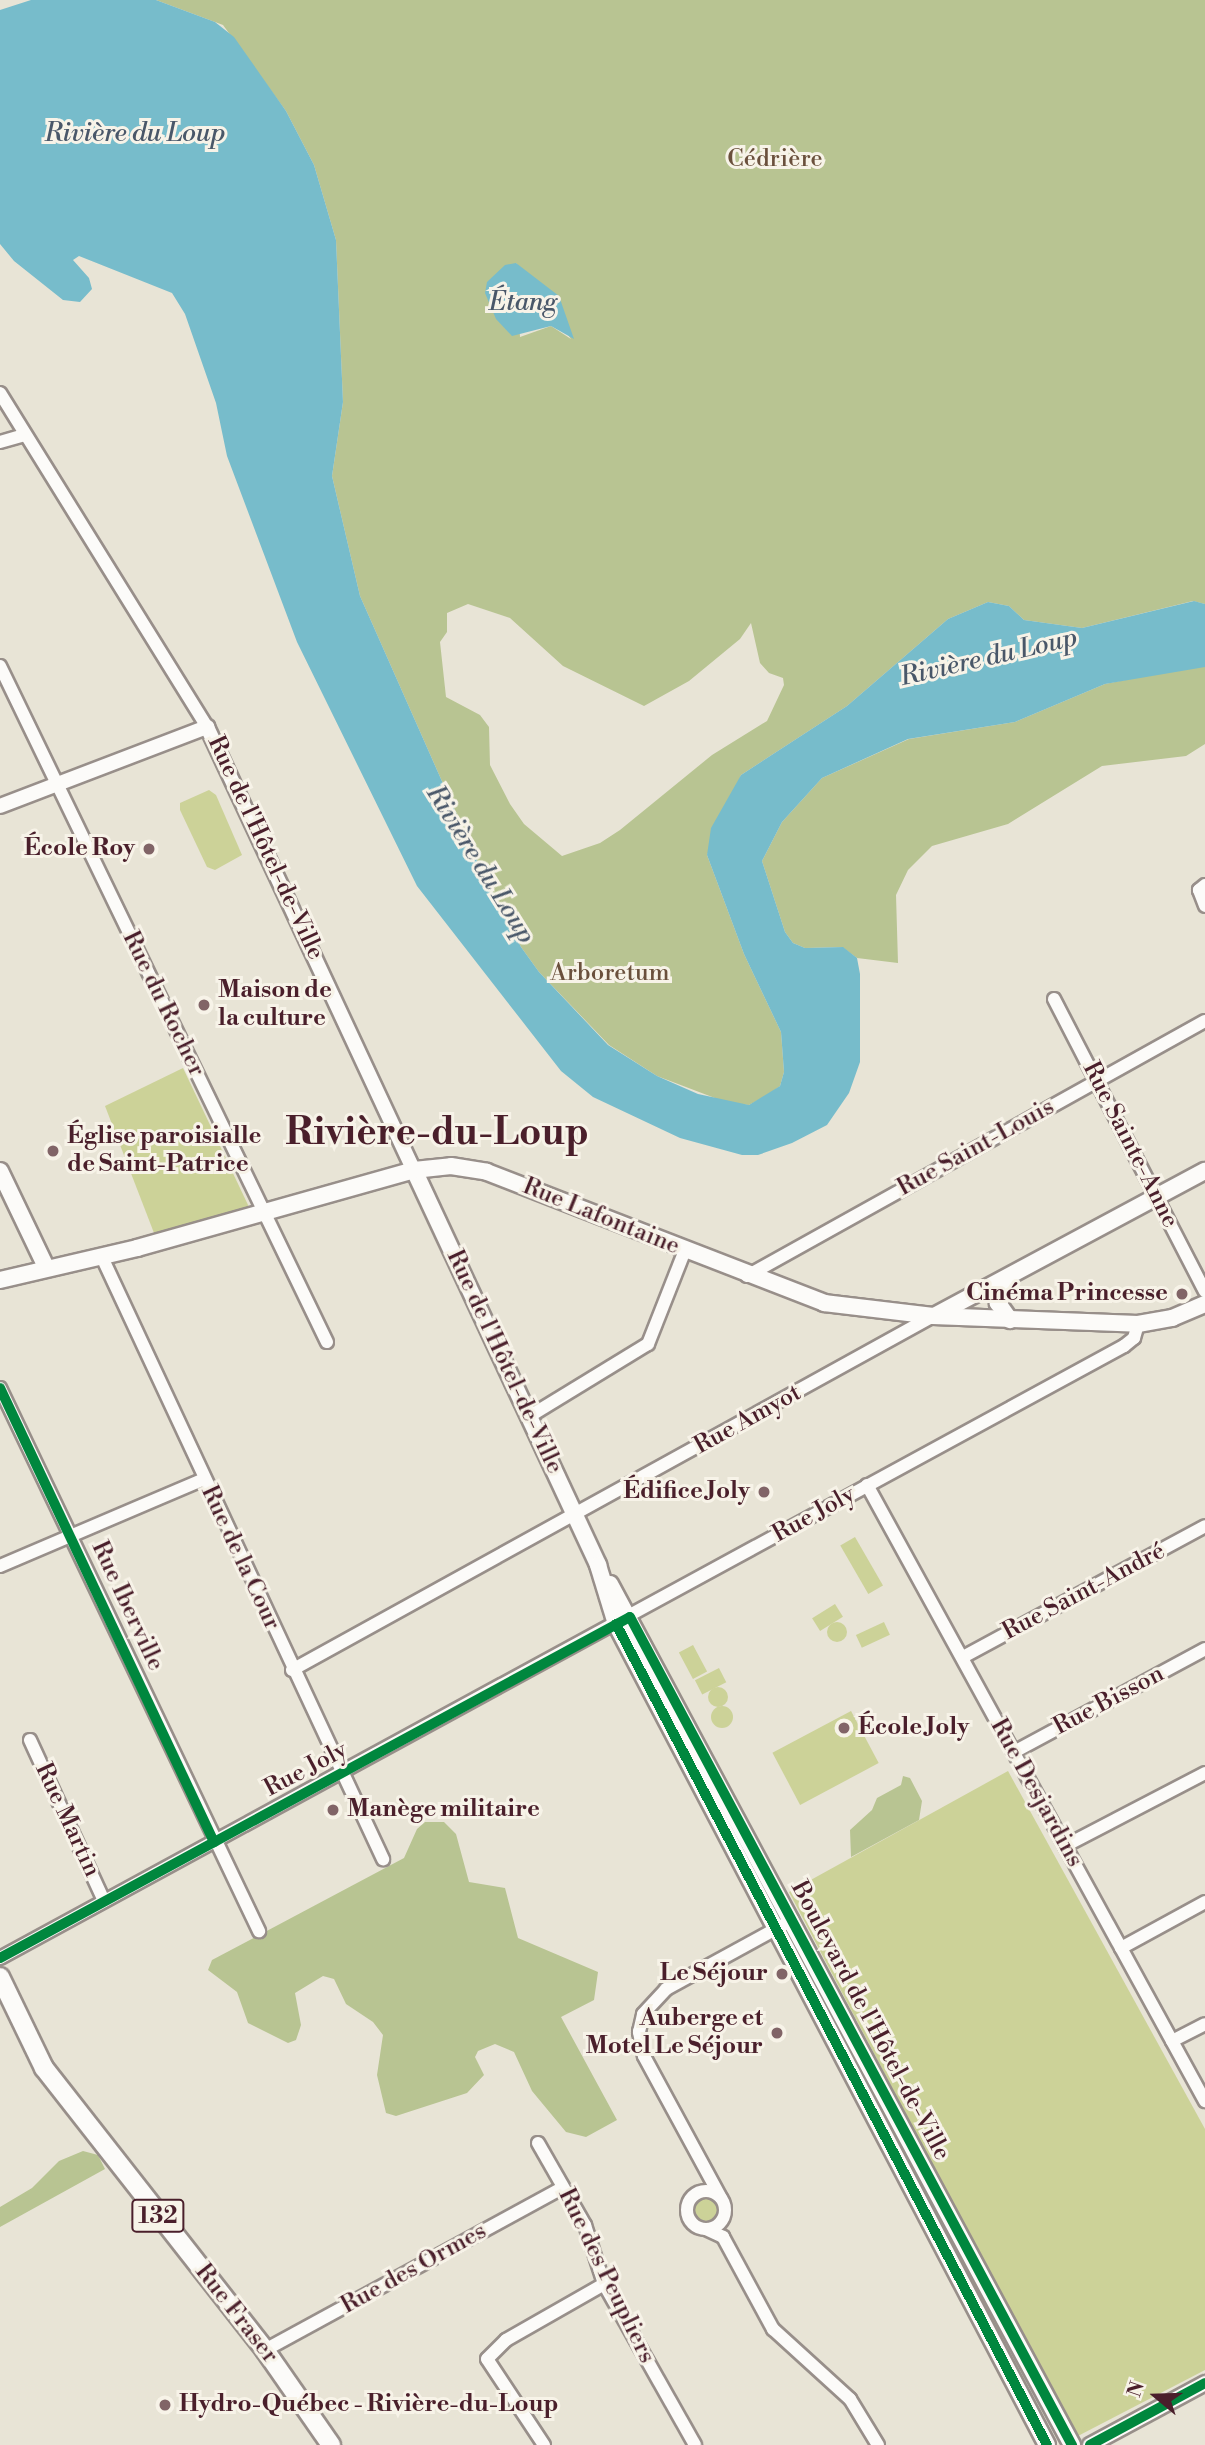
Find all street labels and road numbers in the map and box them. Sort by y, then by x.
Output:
street label: Rue de l'Hôtel-de-Ville [200,732,330,964]
street label: Rue du Rocher [115,927,211,1081]
street label: Rue Sainte-Anne [1076,1057,1184,1233]
street label: Rue Saint-Louis [893,1093,1059,1203]
street label: Rue Lafontaine [518,1172,684,1262]
street label: Rue de l'Hôtel-de-Ville [439,1246,569,1478]
street label: Rue Amyot [690,1379,806,1461]
street label: Rue de la Cour [194,1481,286,1635]
street label: Rue Joly [768,1481,860,1549]
street label: Rue Iberville [84,1537,170,1675]
street label: Rue Saint-André [998,1537,1170,1647]
street label: Rue Bisson [1049,1660,1169,1742]
street label: Rue Desjardins [983,1714,1089,1872]
street label: Rue Joly [260,1736,352,1804]
street label: Rue Martin [28,1758,106,1882]
street label: Boulevard de l'Hôtel-de-Ville [784,1876,956,2166]
street label: Rue des Peupliers [551,2184,661,2368]
road number: 132 [130,2196,186,2236]
street label: Rue des Ormes [336,2217,492,2321]
street label: Rue Fraser [188,2259,284,2369]

